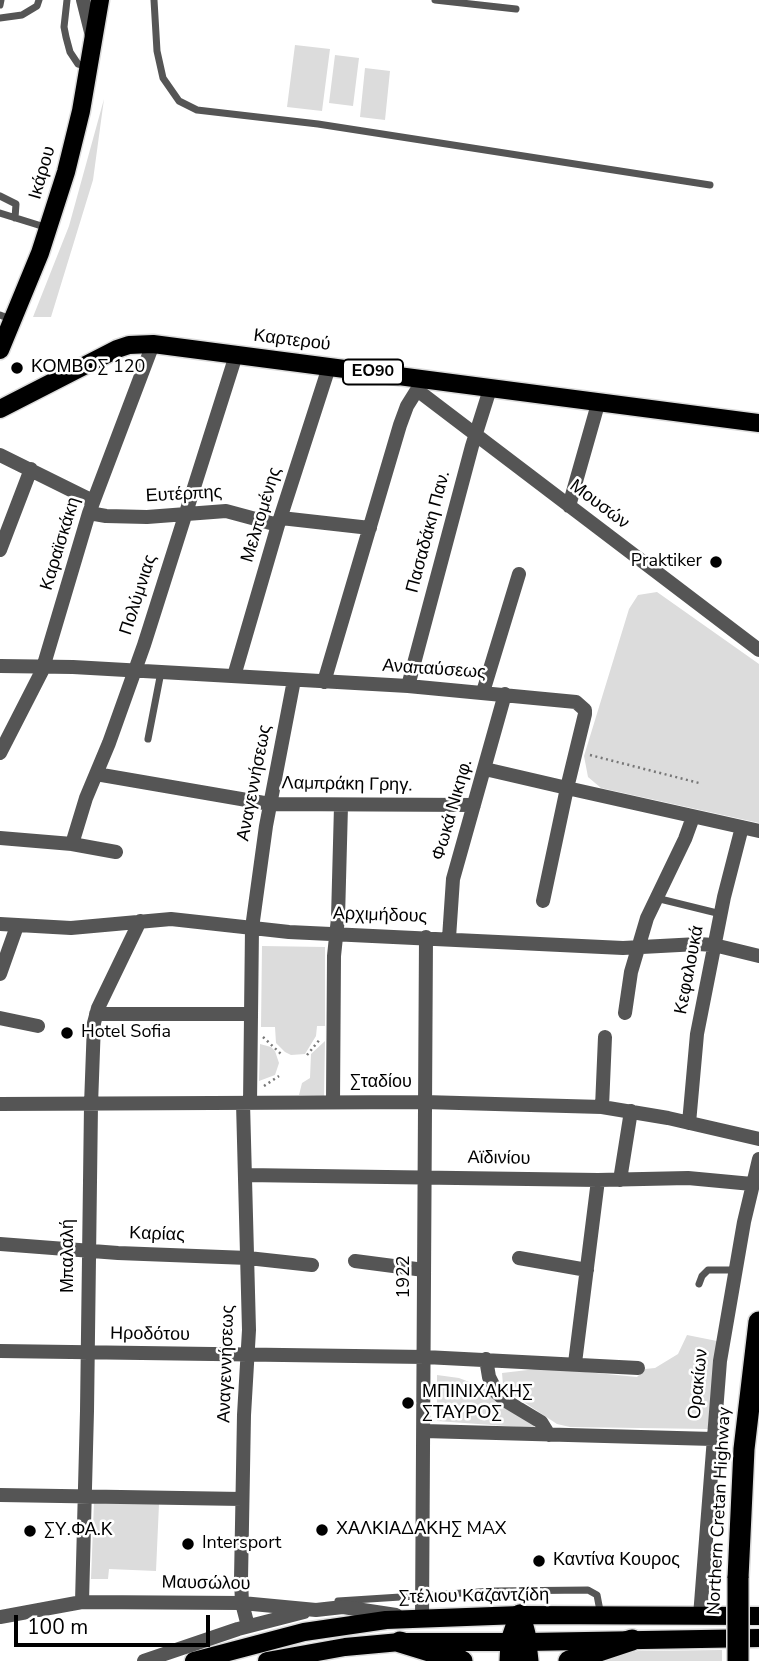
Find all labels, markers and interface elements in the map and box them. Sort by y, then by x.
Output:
street label: Ικάρου [25,144,61,202]
street label: Καρτερού [252,326,332,356]
place label: ΚΟΜΒΟΣ 120 [31,357,145,379]
marker: ΚΟΜΒΟΣ 120 [9,360,25,376]
road number: ΕΟ90 [343,360,403,384]
street label: Μελπομένης [237,465,287,565]
street label: Πασαδάκη Παν. [402,469,456,595]
street label: Μουσών [565,476,633,534]
street label: Ευτέρπης [145,482,223,508]
street label: Καραϊσκάκη [37,495,85,593]
place label: Praktiker [631,551,702,573]
street label: Πολύμνιας [116,552,162,638]
marker: Praktiker [708,554,724,570]
street label: Αναπαύσεως [381,656,487,684]
street label: Αναγεννήσεως [233,723,277,843]
street label: Φωκά Νικηφ. [428,757,478,863]
street label: Λαμπράκη Γρηγ. [281,773,413,797]
street label: Αρχιμήδους [332,904,428,928]
street label: Κεφαλουκά [671,924,709,1016]
place label: Hotel Sofia [81,1022,171,1044]
marker: Hotel Sofia [59,1025,75,1041]
street label: Σταδίου [350,1072,412,1094]
street label: Αϊδινίου [467,1148,531,1170]
street label: Μπαλαλή [58,1219,80,1293]
street label: Καρίας [129,1223,185,1247]
street label: 1922 [394,1255,416,1299]
street label: Αναγεννήσεως [214,1305,240,1423]
street label: Ηροδότου [110,1324,190,1346]
street label: Ορακίων [685,1348,713,1420]
place label: ΜΠΙΝΙΧΑΚΗΣ ΣΤΑΥΡΟΣ [422,1382,533,1424]
marker: ΜΠΙΝΙΧΑΚΗΣ ΣΤΑΥΡΟΣ [400,1395,416,1411]
street label: Northern Cretan Highway [704,1406,736,1616]
place label: ΧΑΛΚΙΑΔΑΚΗΣ MAX [336,1519,507,1541]
place label: ΣΥ.ΦΑ.Κ [44,1520,113,1542]
marker: ΧΑΛΚΙΑΔΑΚΗΣ MAX [314,1522,330,1538]
marker: ΣΥ.ΦΑ.Κ [22,1523,38,1539]
place label: Intersport [202,1533,281,1555]
marker: Intersport [180,1536,196,1552]
place label: Καντίνα Κουρος [553,1550,680,1572]
marker: Καντίνα Κουρος [531,1553,547,1569]
street label: Μαυσώλου [161,1572,251,1596]
street label: Στέλιου Καζαντζίδη [399,1585,549,1609]
scale bar [18,1602,214,1646]
text: 100 m [27,1613,88,1641]

